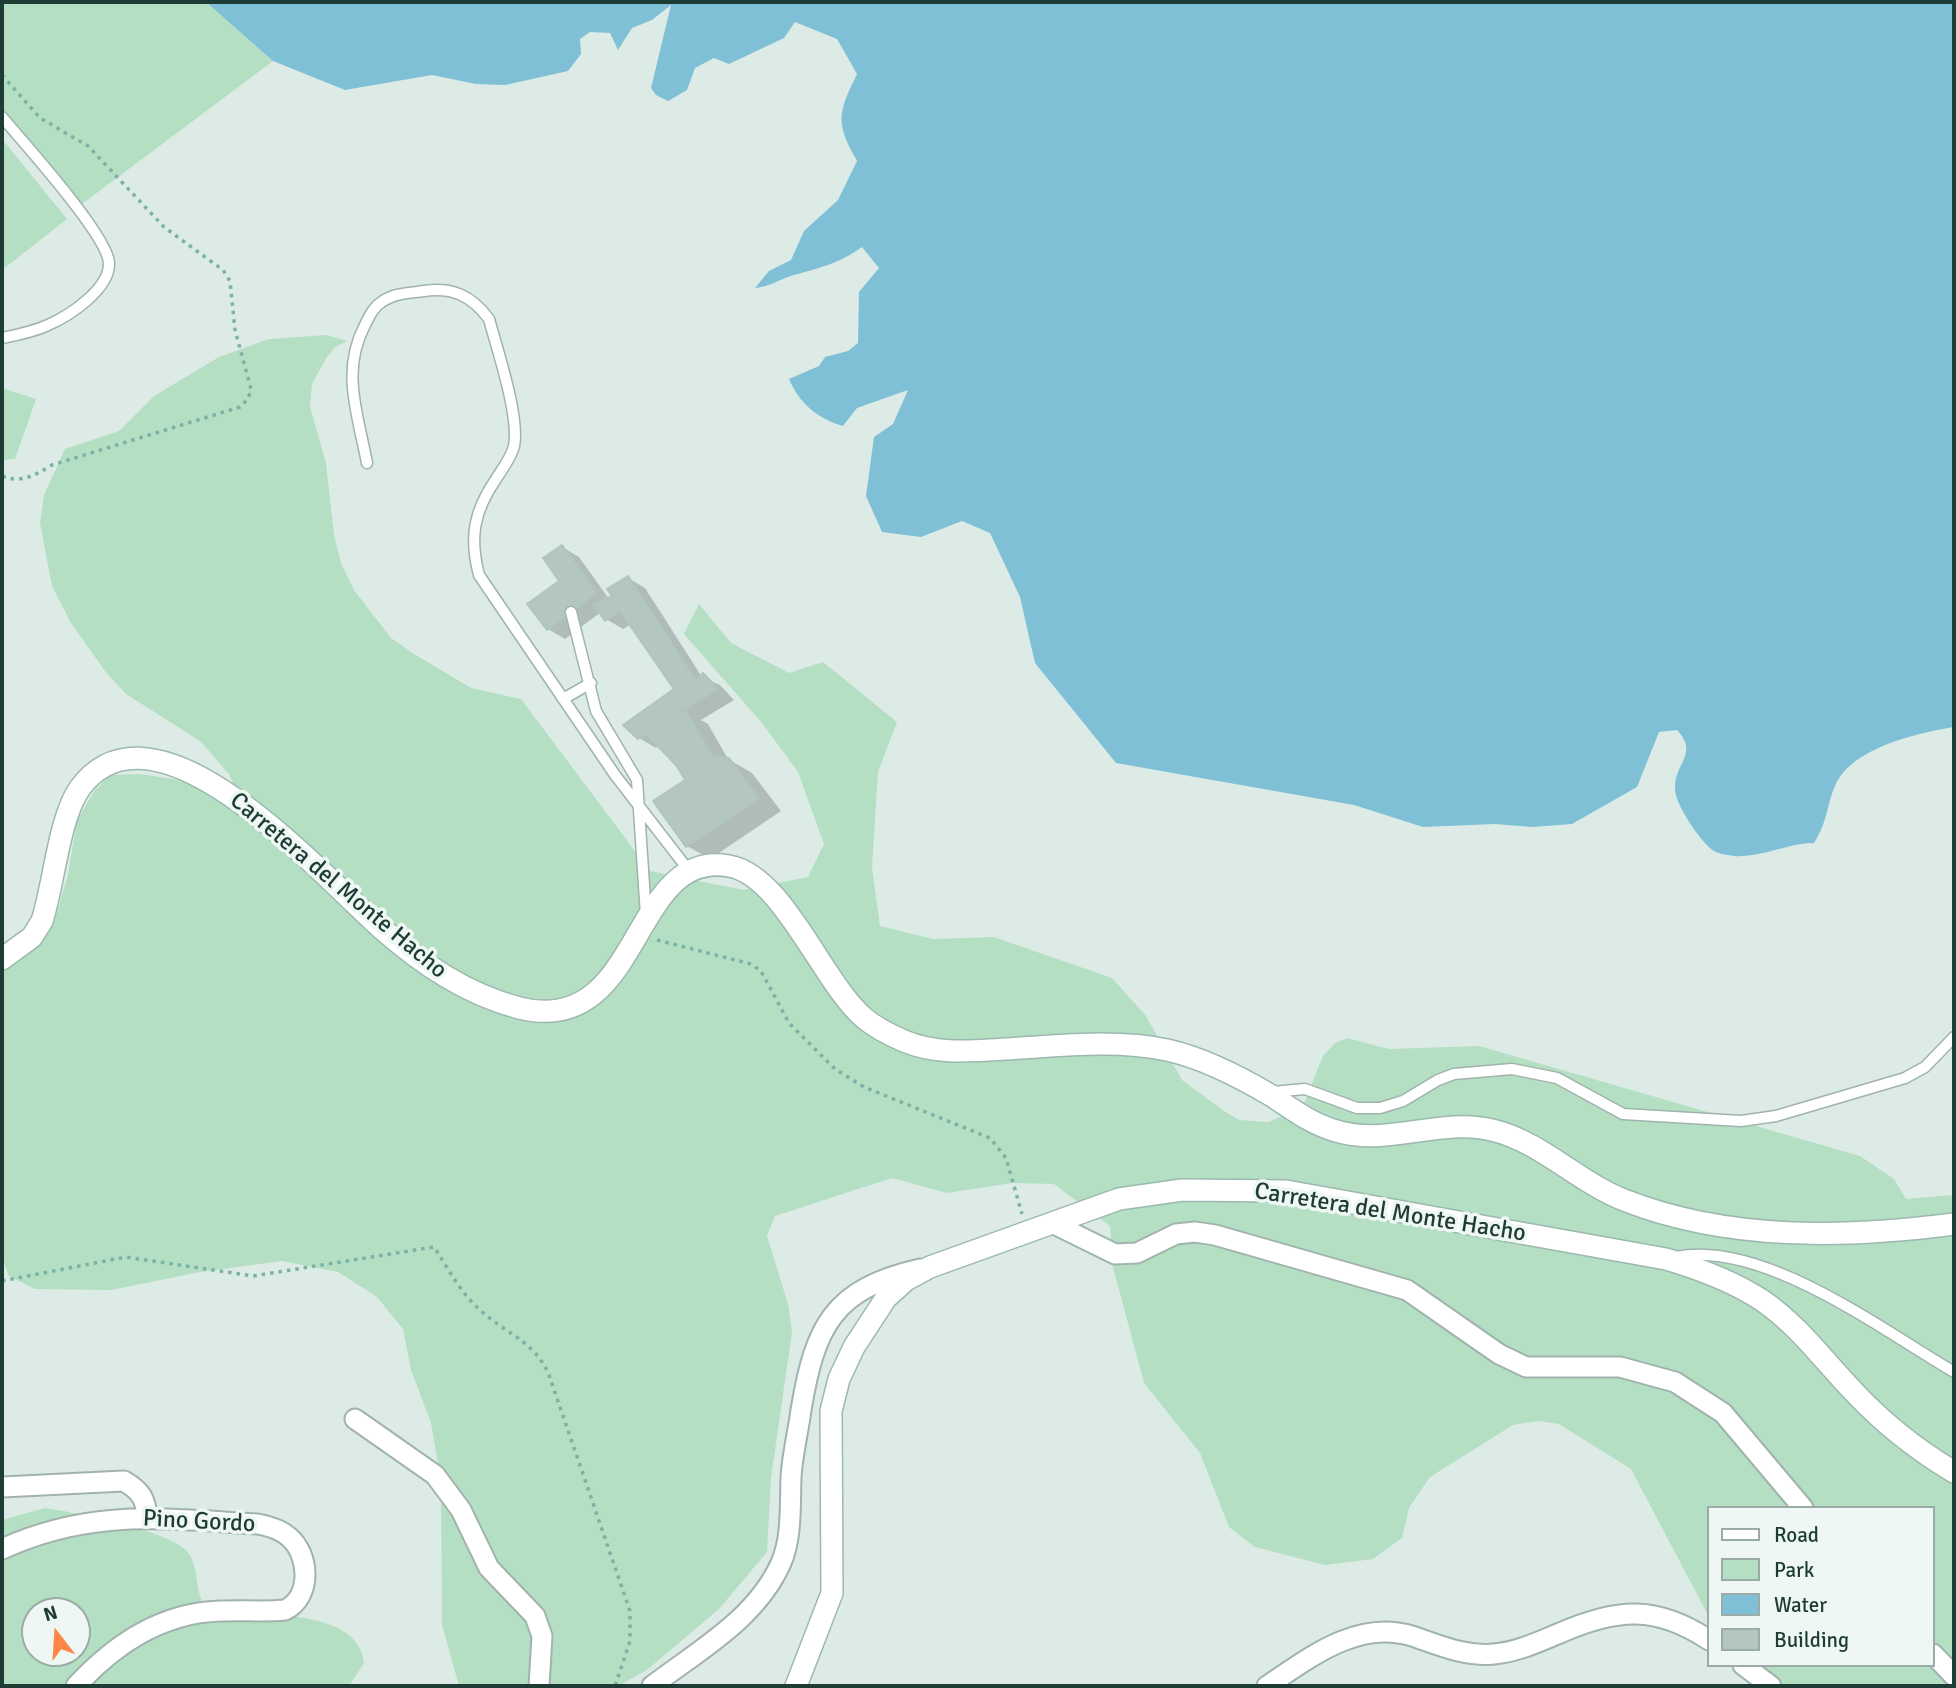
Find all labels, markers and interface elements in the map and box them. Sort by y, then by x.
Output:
street label: Carretera del Monte Hacho [224,787,452,985]
street label: Carretera del Monte Hacho [1252,1177,1528,1249]
street label: Pino Gordo [142,1505,256,1539]
legend [1708,1506,1935,1667]
text: Road [1774,1522,1819,1548]
text: Park [1774,1557,1814,1583]
text: Water [1774,1592,1827,1618]
north arrow [21,1597,91,1667]
text: N [41,1600,60,1627]
text: Building [1774,1627,1849,1653]

